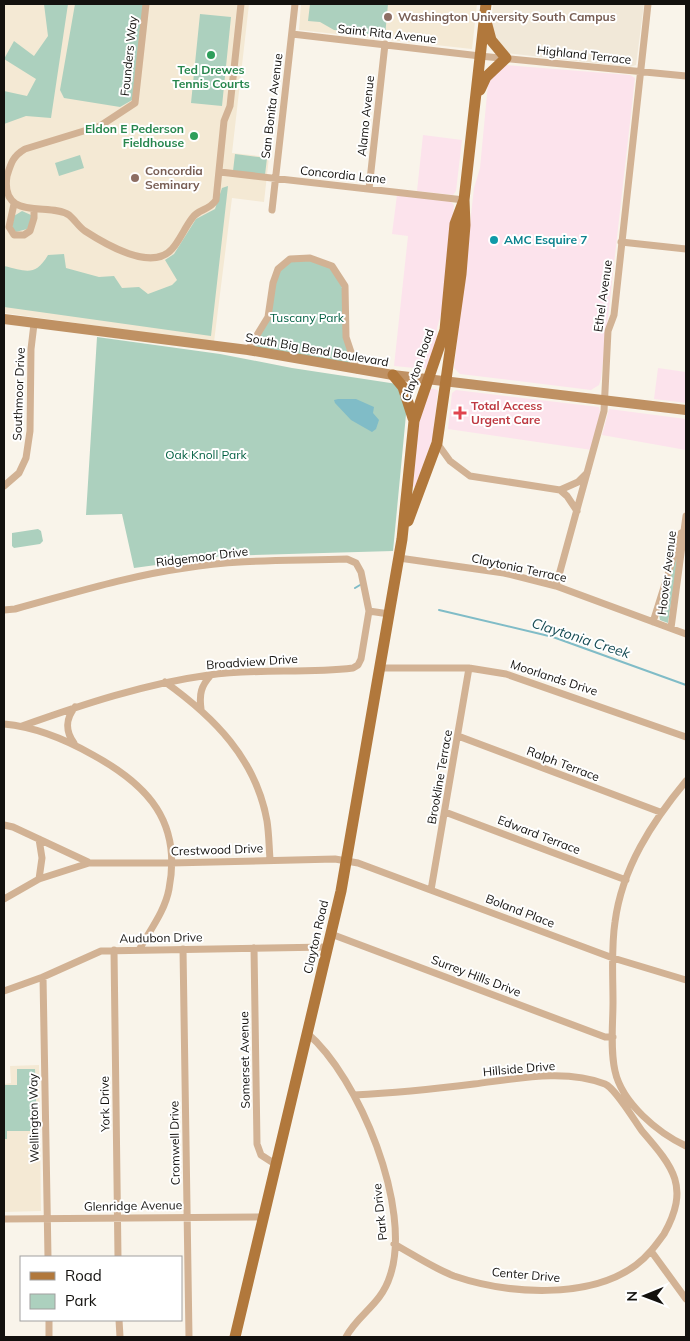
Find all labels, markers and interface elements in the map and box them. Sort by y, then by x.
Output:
place label: Washington University South Campus [398,9,616,24]
marker: Washington University South Campus [382,11,394,23]
street label: Founders Way [117,14,140,97]
street label: Saint Rita Avenue [337,21,437,46]
street label: Highland Terrace [536,42,632,67]
marker: Ted Drewes Tennis Courts [205,49,217,61]
street label: San Bonita Avenue [258,52,285,159]
place label: Ted Drewes Tennis Courts [172,62,250,91]
street label: Alamo Avenue [354,75,377,157]
place label: Eldon E Pederson Fieldhouse [85,121,184,150]
marker: Eldon E Pederson Fieldhouse [188,130,200,142]
place label: Concordia Seminary [145,163,203,192]
street label: Concordia Lane [299,163,387,186]
marker: Concordia Seminary [129,172,141,184]
place label: AMC Esquire 7 [504,232,587,247]
marker: AMC Esquire 7 [488,234,500,246]
street label: Ethel Avenue [590,259,615,333]
park label: Tuscany Park [270,310,345,325]
street label: Clayton Road [398,327,437,403]
street label: South Big Bend Boulevard [244,330,390,370]
street label: Southmoor Drive [9,347,28,441]
place label: Total Access Urgent Care [471,398,542,427]
marker: Total Access Urgent Care [453,406,467,420]
park label: Oak Knoll Park [165,447,248,462]
street label: Hoover Avenue [654,530,679,616]
street label: Ridgemoor Drive [155,543,249,570]
street label: Claytonia Terrace [470,550,568,585]
water label: Claytonia Creek [530,614,633,663]
street label: Broadview Drive [206,651,298,672]
street label: Moorlands Drive [509,656,600,699]
street label: Brookline Terrace [424,728,455,825]
street label: Ralph Terrace [525,743,602,784]
street label: Edward Terrace [496,812,583,857]
street label: Crestwood Drive [170,840,263,859]
street label: Boland Place [484,891,557,931]
street label: Clayton Road [300,899,331,975]
street label: Audubon Drive [119,929,203,946]
street label: Surrey Hills Drive [429,952,523,1000]
street label: Somerset Avenue [236,1011,253,1109]
street label: Hillside Drive [482,1058,556,1079]
street label: Wellington Way [25,1073,42,1163]
street label: York Drive [97,1076,113,1133]
street label: Cromwell Drive [166,1101,183,1185]
street label: Park Drive [369,1183,390,1241]
street label: Glenridge Avenue [84,1197,182,1214]
legend [20,1256,182,1321]
street label: Center Drive [491,1264,561,1285]
text: Road [65,1266,102,1285]
north arrow [620,1271,670,1321]
text: Park [65,1291,97,1310]
text: N [623,1291,641,1302]

